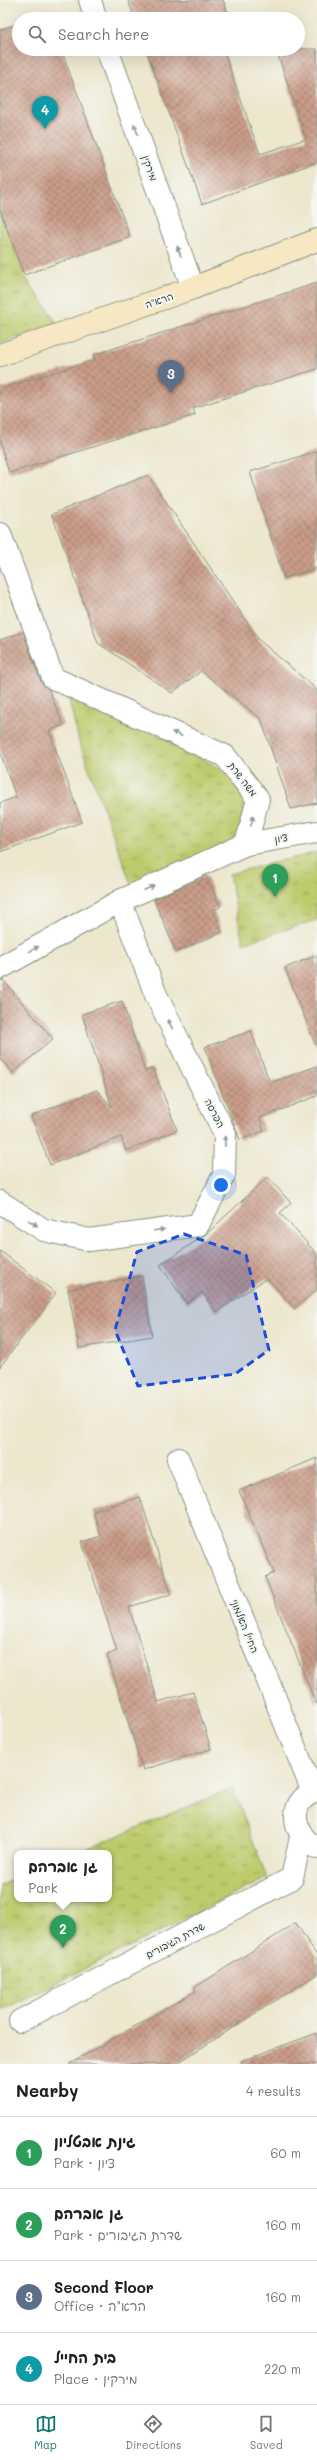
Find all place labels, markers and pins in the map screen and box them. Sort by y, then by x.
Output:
pin: 4 [32,96,58,129]
pin: 3 [158,360,184,393]
pin: 1 [262,864,288,897]
pin: 2 [50,1915,76,1948]

